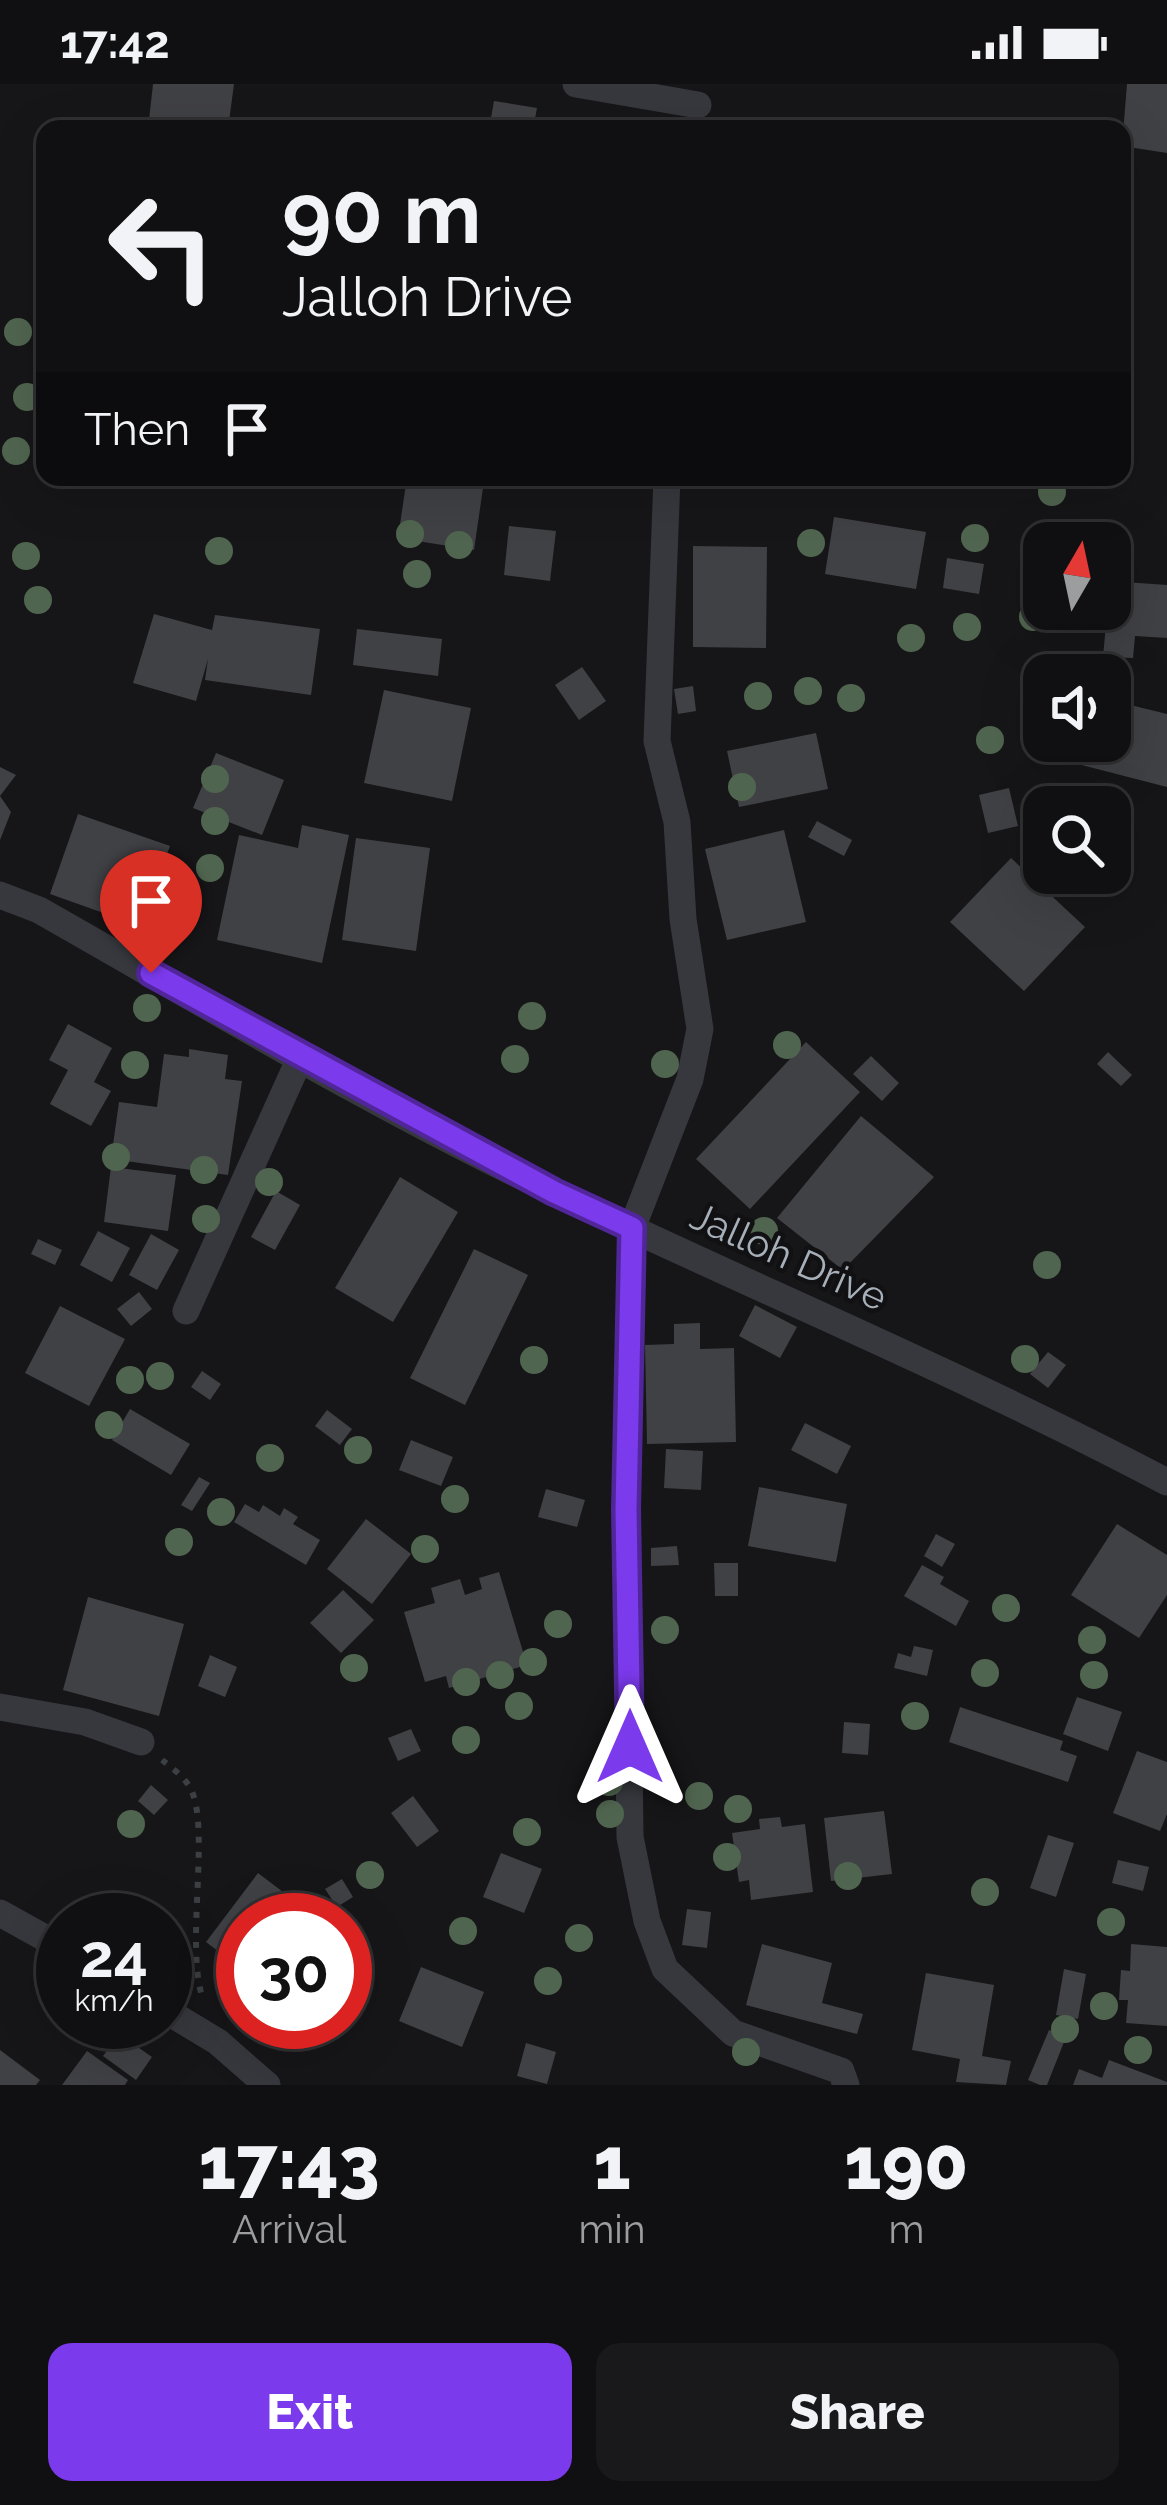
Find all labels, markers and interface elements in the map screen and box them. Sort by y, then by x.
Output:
text: 17:42 [60,16,170,69]
text: 90 m [282,164,481,263]
icon: left [84,168,240,324]
text: Jalloh Drive [282,265,573,329]
icon: arrive [214,396,280,462]
text: Then [84,403,190,456]
north arrow [1023,522,1131,630]
map controls [1023,522,1131,894]
button: sound [1023,654,1131,762]
button: search [1023,786,1131,894]
pin [100,850,202,973]
icon: arrive [118,868,184,934]
street label: Jalloh Drive [684,1192,894,1320]
position arrow [567,1684,693,1810]
speed limit sign: 30 [216,1893,372,2049]
text: 24 [80,1921,148,1991]
text: km/h [74,1983,154,2018]
text: 17:43 [199,2121,380,2206]
text: 1 [593,2121,631,2206]
text: 190 [844,2121,968,2206]
text: Arrival [232,2206,346,2252]
text: min [579,2206,646,2252]
text: m [888,2206,924,2252]
button: Exit [48,2343,572,2481]
button: Share [596,2343,1119,2481]

